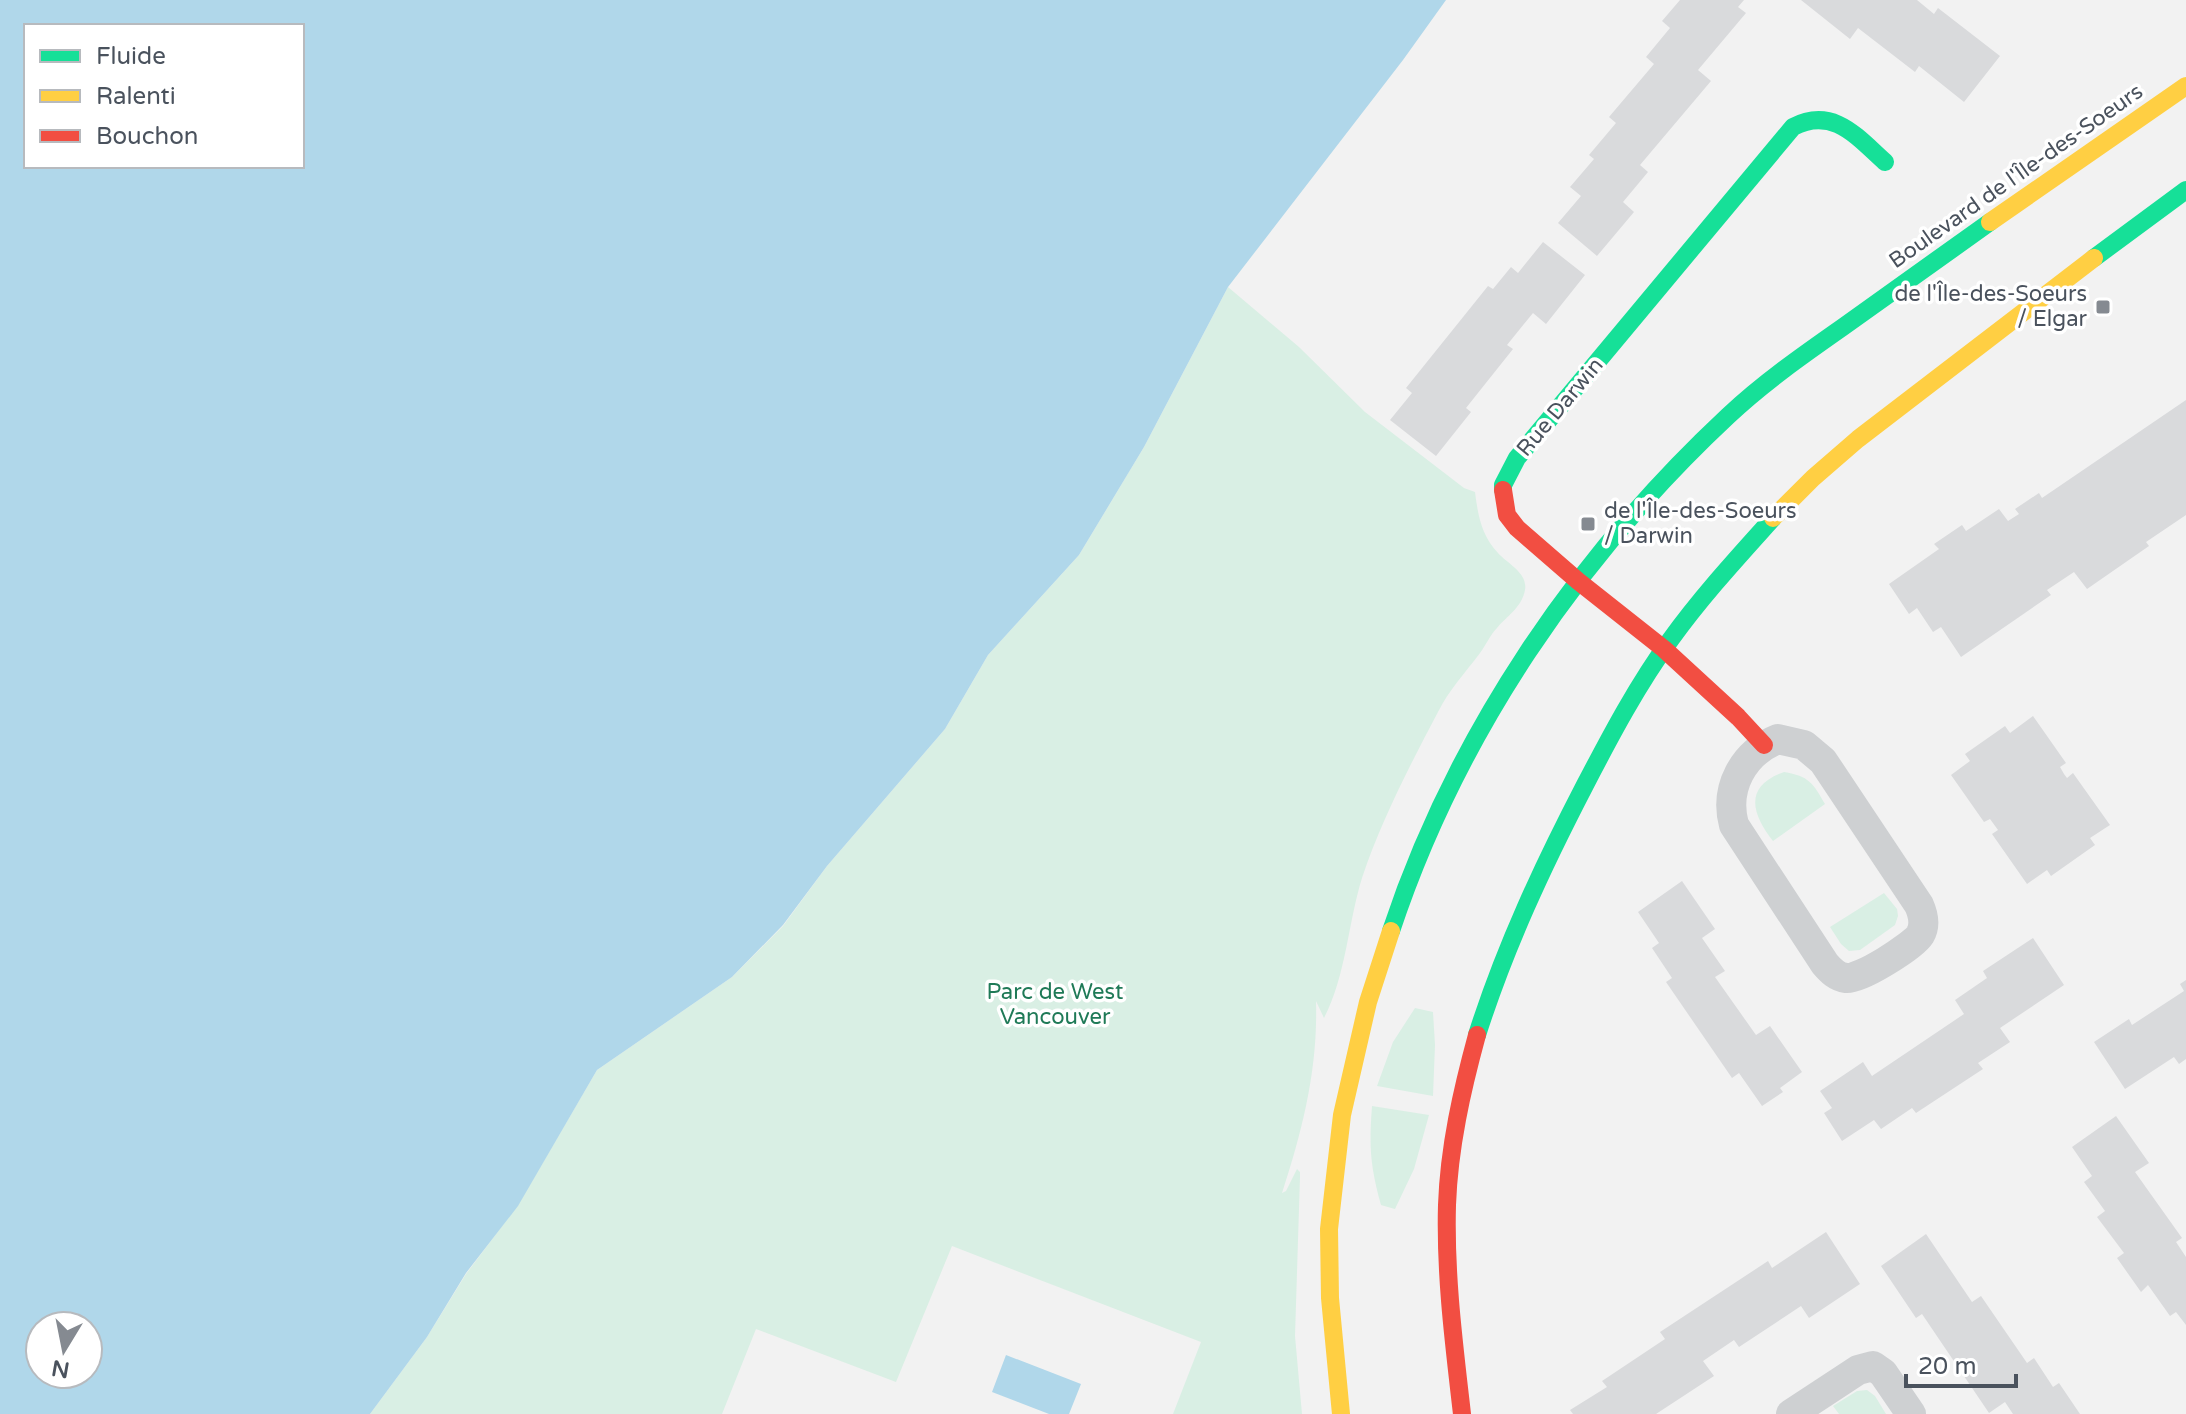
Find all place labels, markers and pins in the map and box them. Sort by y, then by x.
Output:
place label: de l'Île-des-Soeurs / Elgar [1894,280,2088,332]
marker: de l'Île-des-Soeurs / Elgar [2094,298,2112,316]
place label: de l'Île-des-Soeurs / Darwin [1604,497,1797,549]
marker: de l'Île-des-Soeurs / Darwin [1579,515,1597,533]

